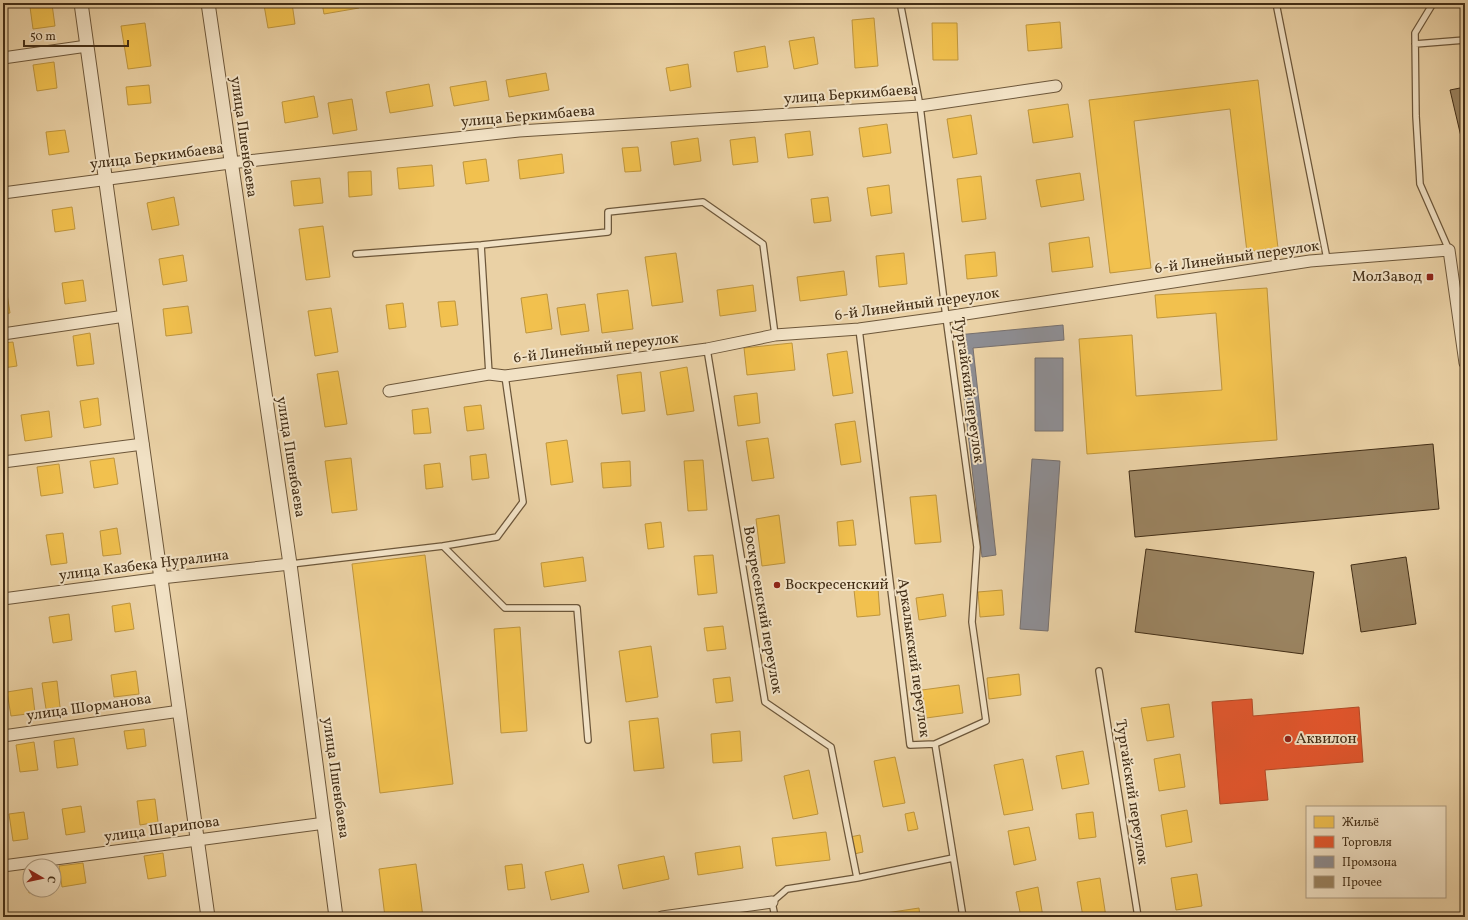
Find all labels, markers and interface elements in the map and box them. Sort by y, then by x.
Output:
scale bar [24,22,128,48]
text: 50 m [30,29,56,45]
street label: улица Пшенбаева [224,75,262,199]
street label: улица Беркимбаева [783,80,919,110]
street label: улица Беркимбаева [460,101,596,133]
street label: улица Беркимбаева [89,138,225,176]
street label: 6-й Линейный переулок [1153,236,1321,280]
place label: МолЗавод [1352,267,1423,288]
marker: МолЗавод [1425,272,1435,282]
street label: 6-й Линейный переулок [833,283,1001,327]
street label: Тургайский переулок [947,316,989,464]
street label: 6-й Линейный переулок [512,328,680,370]
street label: улица Пшенбаева [270,395,310,519]
street label: Воскресенский переулок [737,525,787,695]
street label: улица Казбека Нуралина [58,545,230,587]
place label: Воскресенский [785,575,889,596]
street label: Аркалыкский переулок [891,577,935,739]
marker: Воскресенский [772,580,782,590]
street label: улица Шорманова [25,689,153,727]
street label: улица Пшенбаева [316,716,354,840]
street label: Тургайский переулок [1109,718,1153,866]
place label: Аквилон [1296,729,1357,750]
marker: Аквилон [1283,734,1293,744]
legend [1306,806,1446,898]
street label: улица Шарипова [103,811,221,849]
text: Жильё [1342,815,1379,831]
text: Торговля [1342,835,1392,851]
text: Промзона [1342,855,1397,871]
north arrow [22,858,62,898]
text: С [42,875,58,884]
text: Прочее [1342,875,1382,891]

